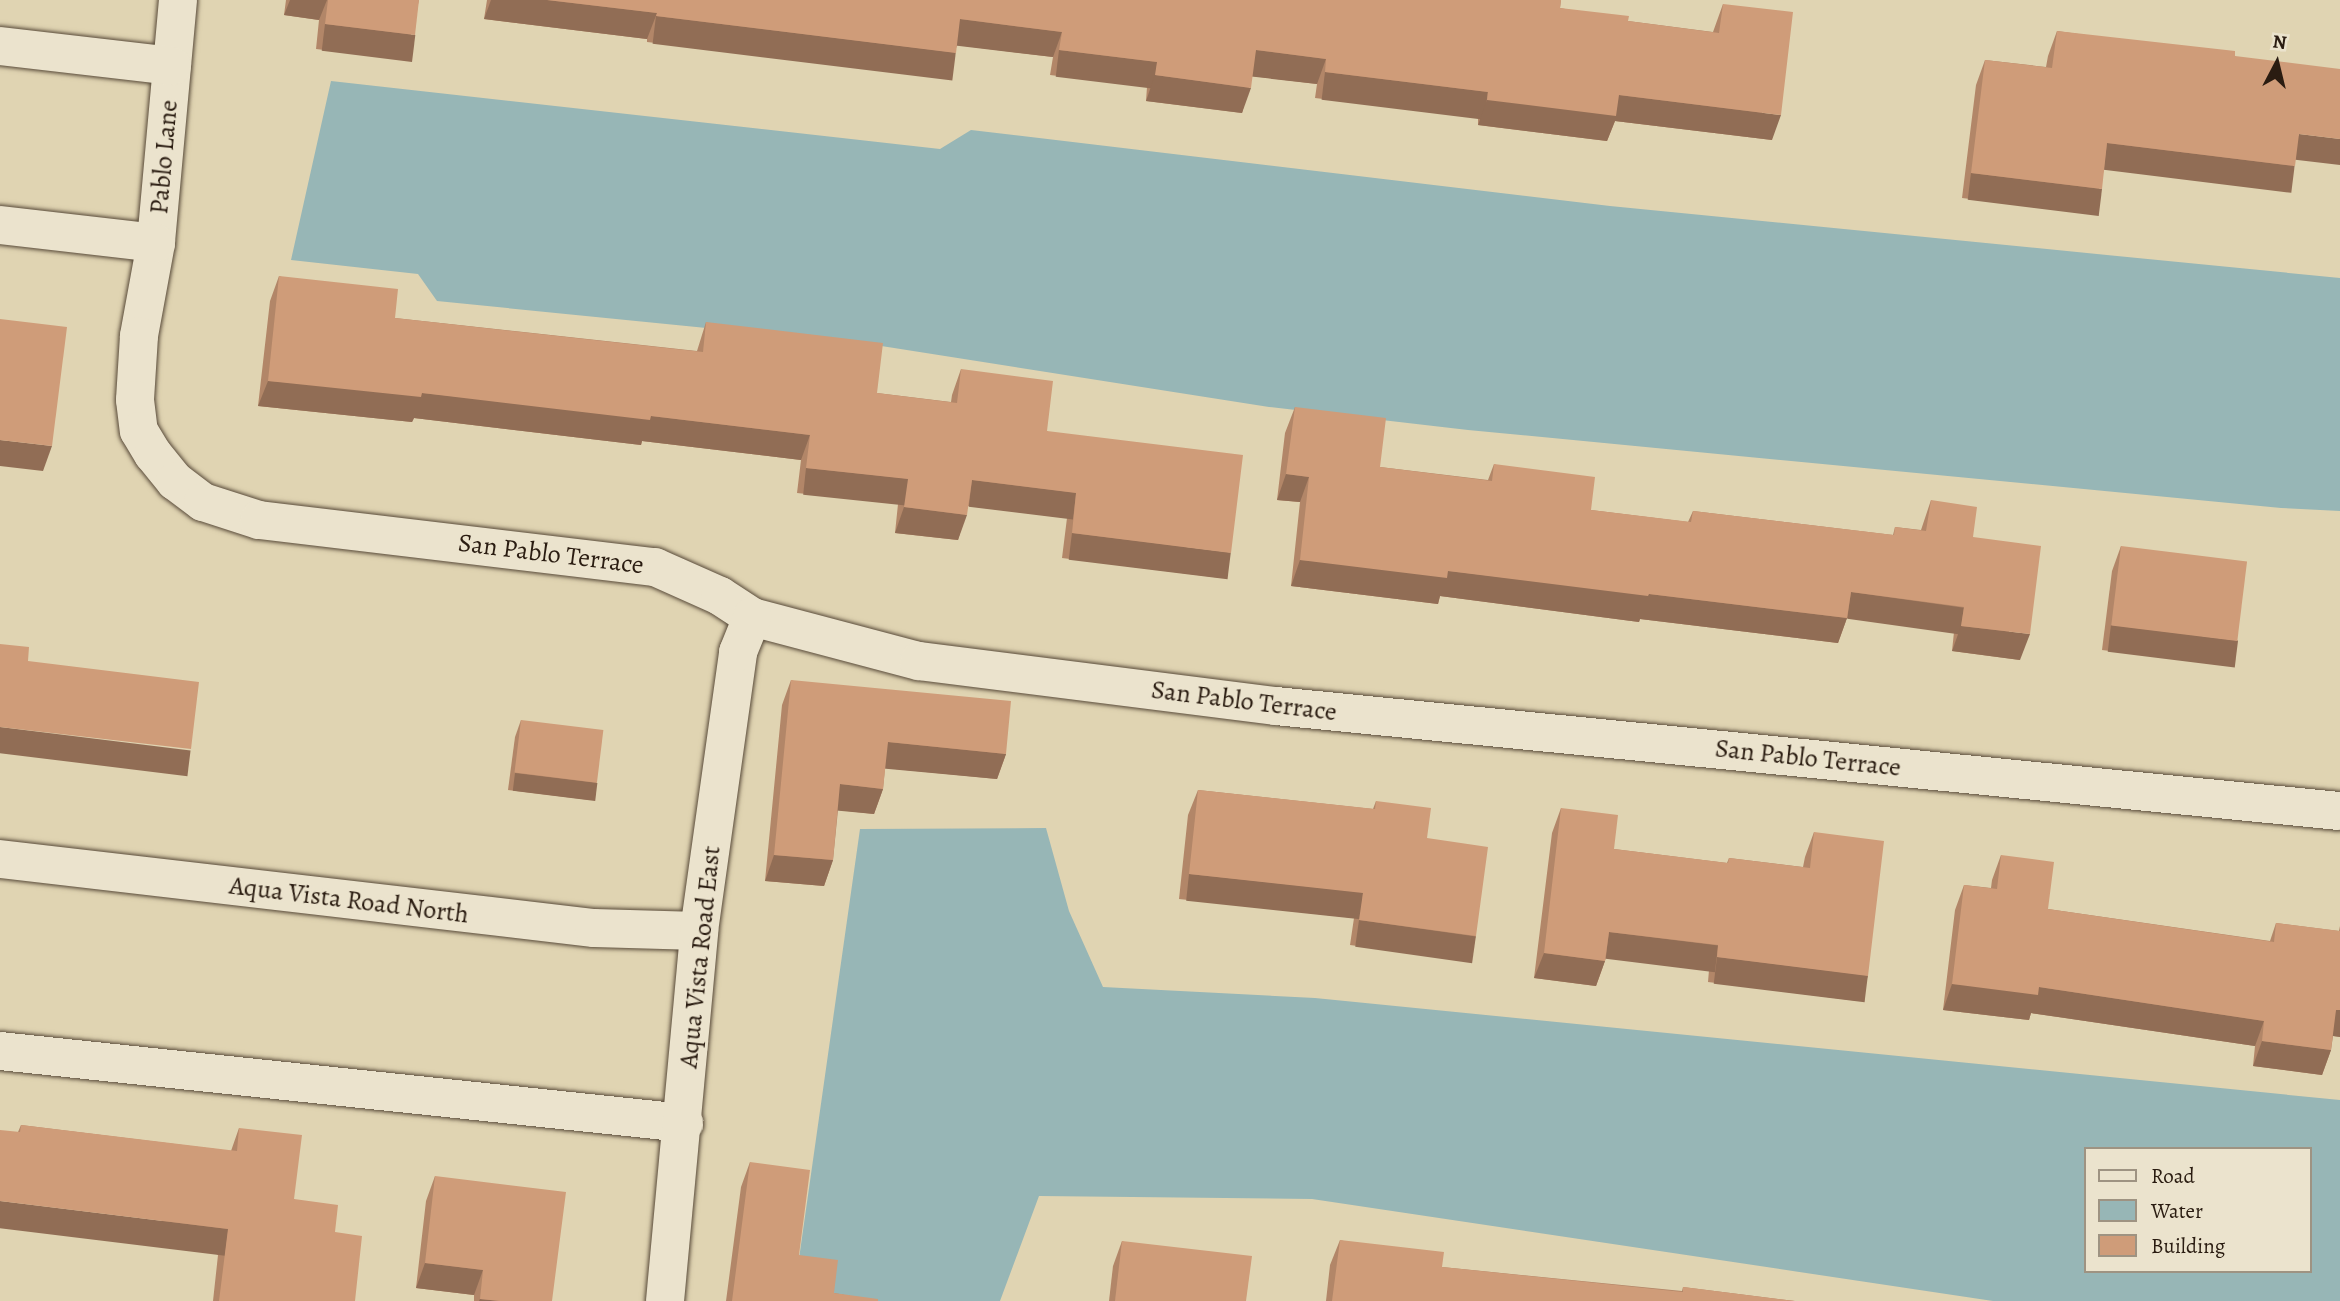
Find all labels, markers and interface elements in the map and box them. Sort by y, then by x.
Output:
north arrow [2242,28,2312,98]
text: N [2271,28,2288,56]
street label: Pablo Lane [143,98,185,216]
street label: San Pablo Terrace [456,527,646,581]
street label: San Pablo Terrace [1149,674,1339,728]
street label: San Pablo Terrace [1714,733,1902,783]
street label: Aqua Vista Road East [673,844,727,1070]
street label: Aqua Vista Road North [228,870,470,930]
legend [2084,1147,2312,1273]
text: Road [2151,1162,2195,1190]
text: Water [2151,1197,2203,1225]
text: Building [2151,1232,2225,1260]

